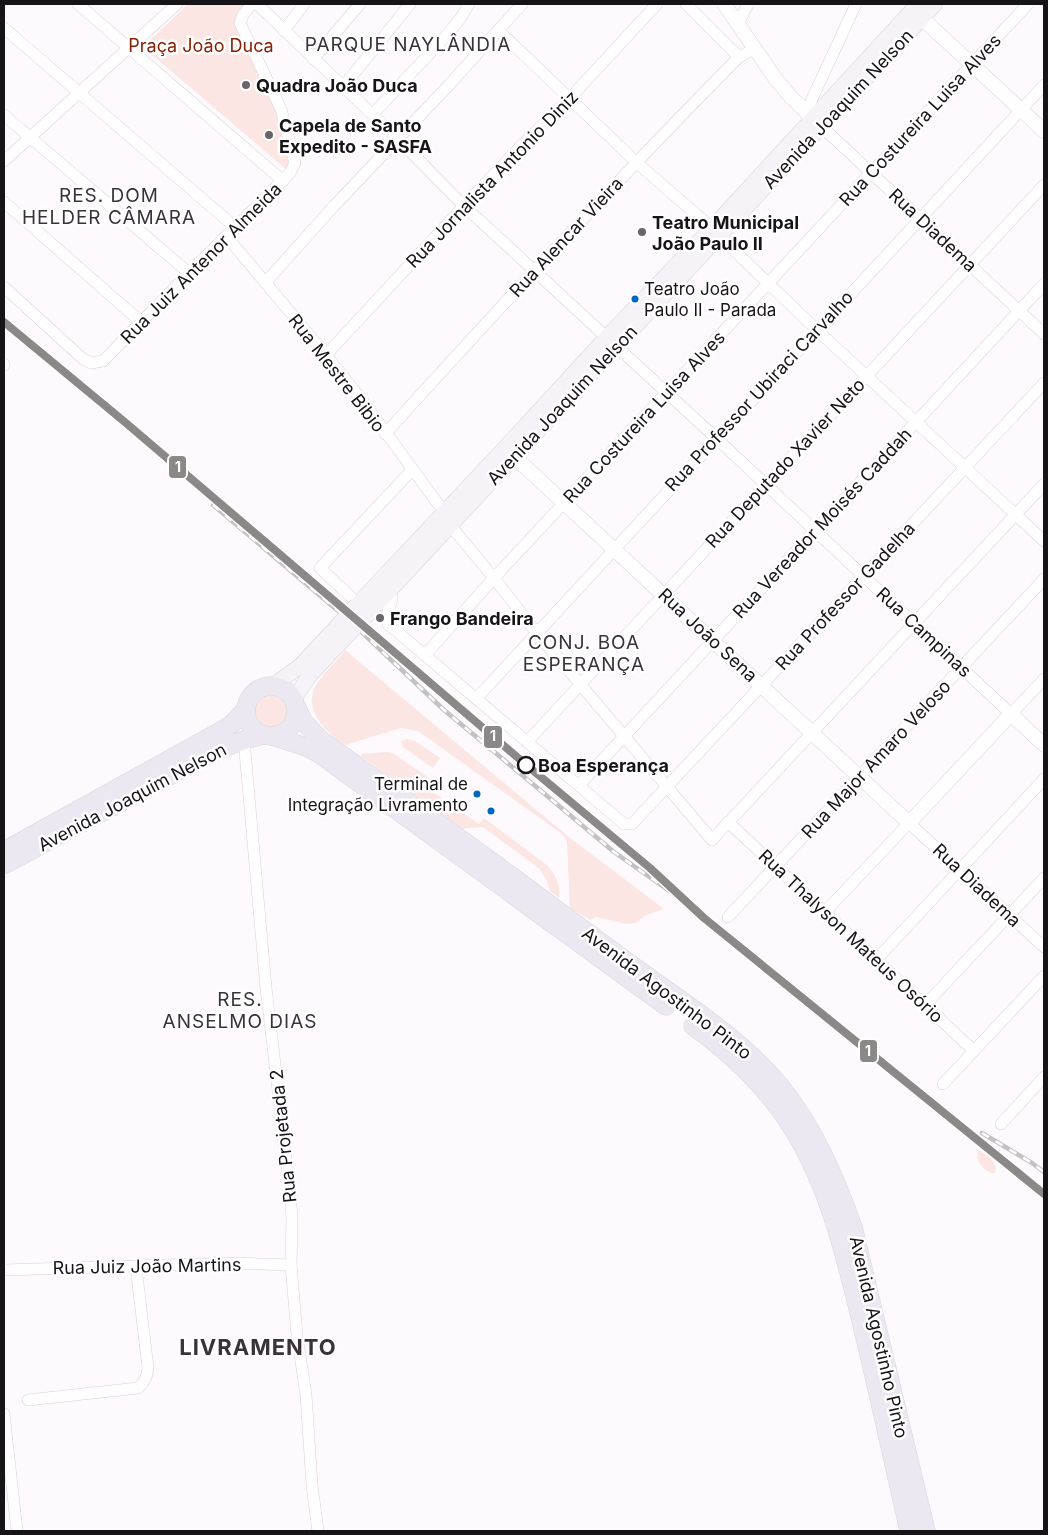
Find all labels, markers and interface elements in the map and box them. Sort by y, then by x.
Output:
street label: Avenida Joaquim Nelson [759,25,917,193]
street label: Rua Costureira Luisa Alves [835,30,1005,210]
district label: PARQUE NAYLÂNDIA [305,33,511,56]
park label: Praça João Duca [128,35,274,56]
place label: Quadra João Duca [256,75,418,96]
marker: Quadra João Duca [240,79,252,91]
street label: Rua Jornalista Antonio Diniz [402,86,582,272]
place label: Capela de Santo Expedito - SASFA [279,115,432,157]
marker: Capela de Santo Expedito - SASFA [263,129,275,141]
street label: Rua Alencar Vieira [505,173,627,301]
street label: Rua Juiz Antenor Almeida [116,178,286,348]
district label: RES. DOM HELDER CÂMARA [22,184,196,229]
street label: Rua Diadema [885,184,981,276]
place label: Teatro Municipal João Paulo II [652,212,799,254]
marker: Teatro Municipal João Paulo II [636,226,648,238]
place label: Teatro João Paulo II - Parada [644,279,776,320]
street label: Rua Professor Ubiraci Carvalho [661,287,857,495]
marker: Teatro João Paulo II - Parada [630,294,640,304]
street label: Rua Mestre Bibio [284,310,390,436]
street label: Avenida Joaquim Nelson [483,321,641,489]
street label: Rua Costureira Luisa Alves [559,327,729,507]
street label: Rua Deputado Xavier Neto [701,374,869,552]
street label: Rua Vereador Moisés Caddah [728,424,916,622]
line badge: 1 [168,455,187,479]
text: 1 [175,458,181,475]
street label: Rua Professor Gadelha [771,518,919,674]
street label: Rua Campinas [872,583,976,681]
street label: Rua João Sena [654,584,762,686]
place label: Frango Bandeira [390,608,534,629]
marker: Frango Bandeira [374,612,386,624]
district label: CONJ. BOA ESPERANÇA [523,631,645,676]
street label: Rua Major Amaro Veloso [797,675,955,843]
line badge: 1 [483,725,503,749]
text: 1 [490,727,496,744]
street label: Avenida Joaquim Nelson [34,738,230,856]
place label: Boa Esperança [538,755,669,776]
marker: Boa Esperança [517,756,535,774]
place label: Terminal de Integração Livramento [288,774,468,815]
marker: Terminal de Integração Livramento [472,789,482,799]
unlabelled marker [486,806,496,816]
street label: Rua Diadema [929,839,1025,931]
street label: Rua Thalyson Mateus Osório [754,845,948,1027]
street label: Avenida Agostinho Pinto [578,922,756,1064]
district label: RES. ANSELMO DIAS [163,988,317,1033]
line badge: 1 [859,1039,878,1063]
text: 1 [865,1042,871,1059]
street label: Rua Projetada 2 [266,1068,300,1204]
street label: Avenida Agostinho Pinto [846,1234,912,1440]
street label: Rua Juiz João Martins [52,1254,242,1278]
district label: LIVRAMENTO [179,1334,337,1360]

